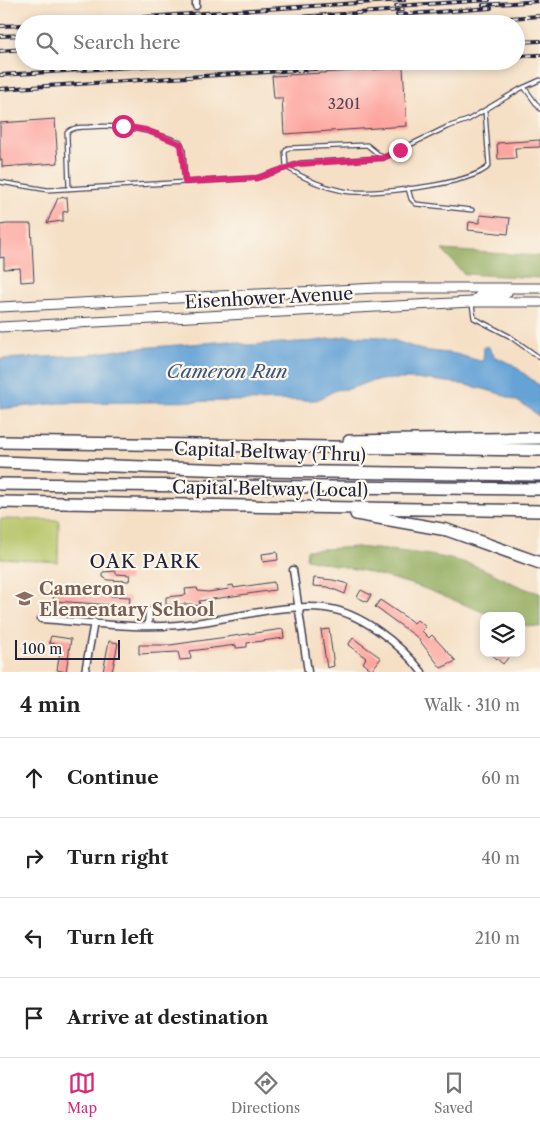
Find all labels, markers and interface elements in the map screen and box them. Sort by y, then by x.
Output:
search box [15,15,525,70]
icon: search [33,29,61,57]
text: Search here [73,31,181,54]
house number: 3201 [328,94,361,113]
route start [112,115,135,138]
route end [389,139,412,162]
street label: Eisenhower Avenue [184,283,354,313]
water label: Cameron Run [167,360,287,383]
street label: Capital Beltway (Thru) [174,438,366,466]
street label: Capital Beltway (Local) [172,476,368,502]
district label: OAK PARK [90,550,201,573]
place label: Cameron Elementary School [39,578,215,621]
school or university icon: Cameron Elementary School [15,589,35,609]
map controls [480,612,525,657]
button: layers [480,612,525,657]
scale bar [15,637,120,660]
text: 100 m [22,640,62,658]
text: 4 min [20,692,81,717]
text: Walk · 310 m [424,695,520,715]
icon: ahead [20,764,48,792]
text: Continue [67,766,159,789]
text: 60 m [481,768,520,788]
icon: right [20,844,48,872]
text: Turn right [67,846,168,869]
text: 40 m [481,848,520,868]
icon: left [20,924,48,952]
text: Turn left [67,926,154,949]
text: 210 m [475,928,520,948]
icon: arrive [20,1004,48,1032]
text: Arrive at destination [67,1006,268,1029]
tab: Map [67,1069,97,1117]
tab: Directions [231,1069,300,1117]
tab: Saved [434,1069,473,1117]

